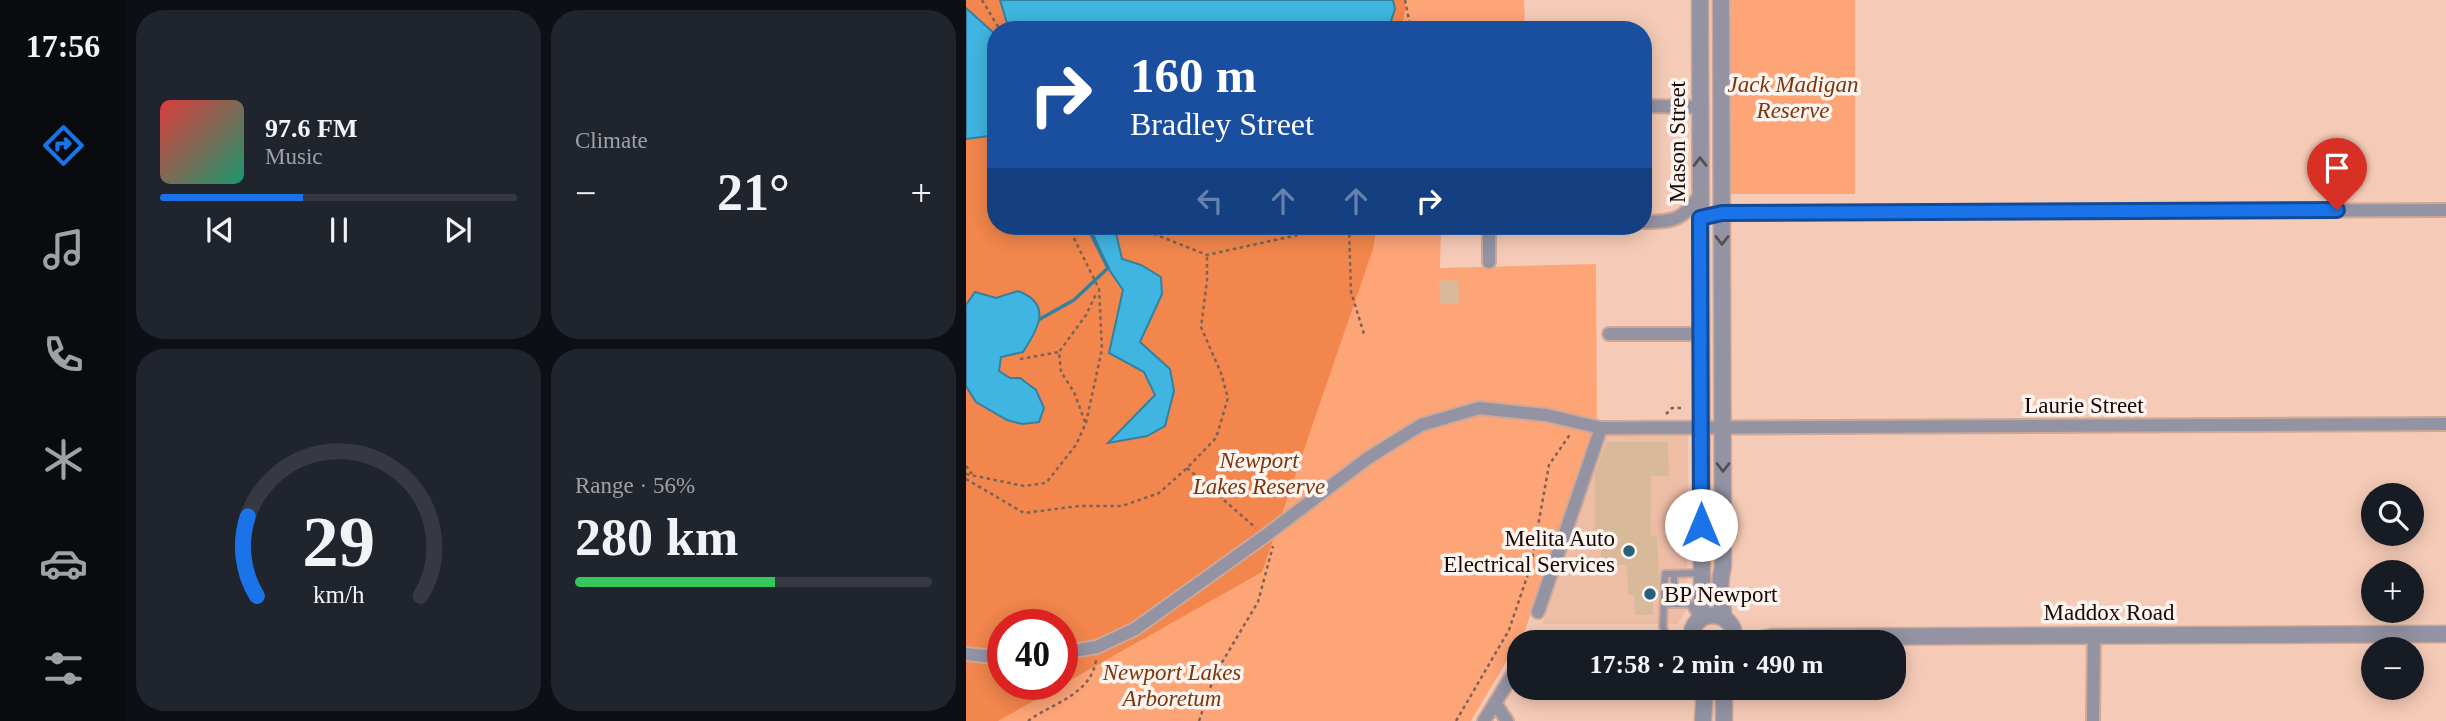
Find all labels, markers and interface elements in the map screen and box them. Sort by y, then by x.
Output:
text: 17:56 [26,28,100,64]
text: 160 m [1130,48,1257,103]
icon: right [1015,49,1106,140]
park label: Jack Madigan Reserve [1728,72,1858,123]
street label: Mason Street [1665,80,1690,203]
text: Bradley Street [1130,106,1314,142]
text: 97.6 FM [265,114,357,143]
icon: directions [39,121,88,170]
text: Climate [575,128,648,153]
pin [2307,138,2367,210]
text: Music [265,144,323,169]
icon: arrive [2318,149,2356,187]
one-way arrow [1692,156,1708,167]
text: 21° [717,164,790,221]
text: − [575,172,596,214]
text: + [911,172,932,214]
icon: left [1191,182,1229,220]
icon: ahead [1264,182,1302,220]
icon: ahead [1337,182,1375,220]
icon: right [1410,182,1448,220]
icon: previous [201,211,239,249]
icon: pause [320,211,358,249]
icon: next [439,211,477,249]
icon: music [39,225,88,274]
one-way arrow [1714,235,1730,245]
icon: phone [39,330,88,379]
street label: Laurie Street [2024,393,2144,418]
icon: climate [39,435,88,484]
park label: Newport Lakes Reserve [1192,448,1325,499]
one-way arrow [1715,462,1731,473]
text: Range · 56% [575,473,695,498]
map controls [2361,483,2424,700]
button: search [2361,483,2424,546]
position arrow [1664,488,1738,562]
text: 29 [302,501,375,582]
text: 280 km [575,509,738,566]
place label: Melita Auto Electrical Services [1443,526,1615,577]
icon: car [39,539,88,588]
marker: Melita Auto Electrical Services [1621,543,1637,559]
button: + [2361,560,2424,623]
text: km/h [313,581,365,608]
place label: BP Newport [1664,582,1778,607]
marker: BP Newport [1642,586,1658,602]
street label: Maddox Road [2044,600,2175,625]
speed limit sign: 40 [987,609,1078,700]
button: − [2361,637,2424,700]
icon: filters [39,644,88,693]
text: 17:58 · 2 min · 490 m [1590,650,1824,679]
park label: Newport Lakes Arboretum [1102,660,1241,711]

